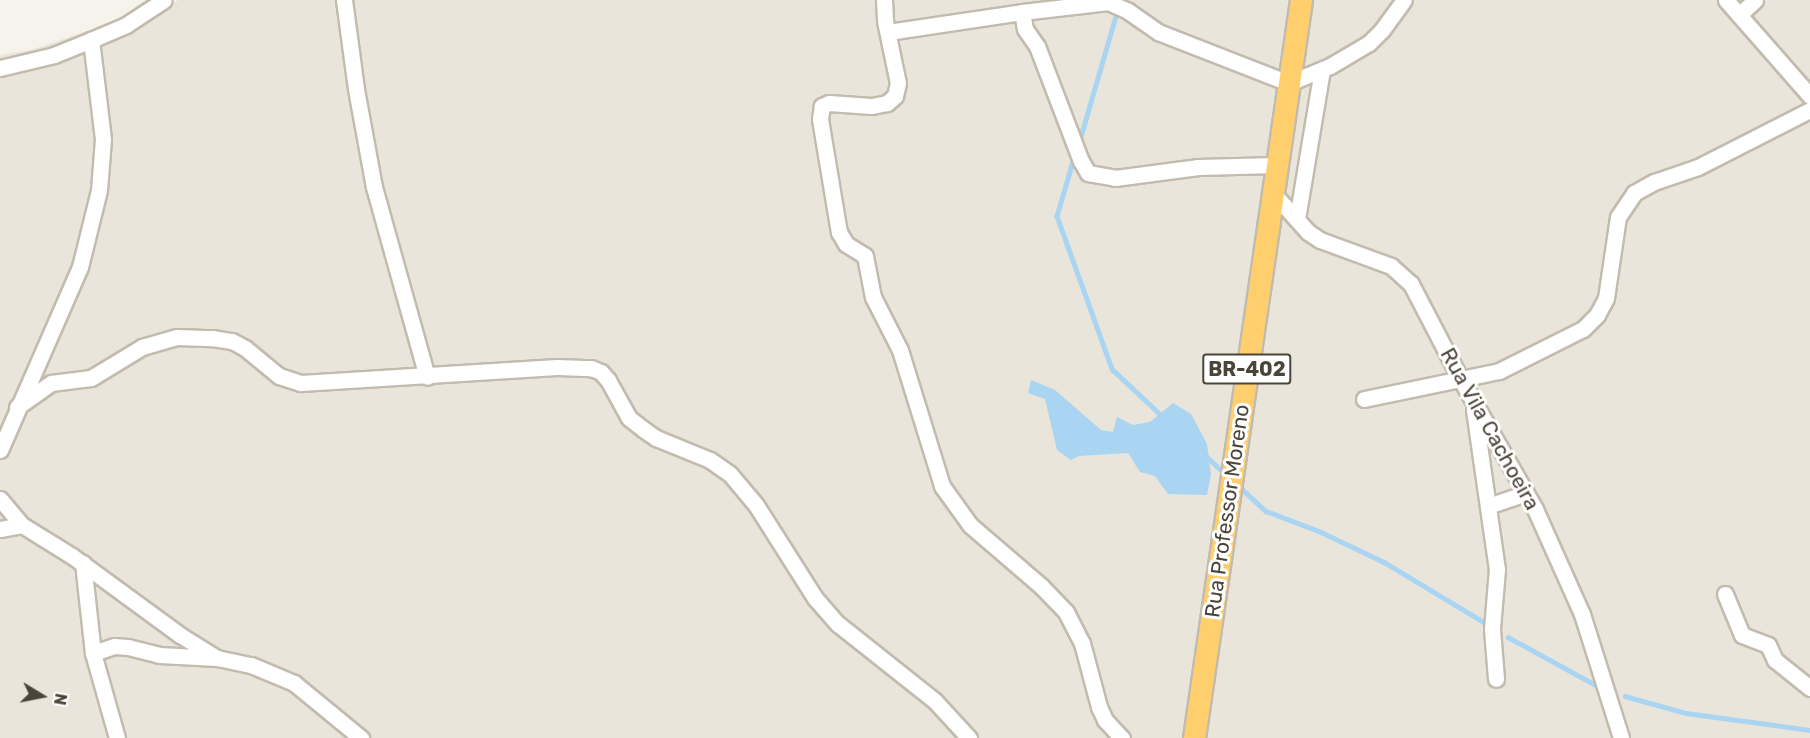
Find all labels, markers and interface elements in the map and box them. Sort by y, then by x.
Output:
street label: Rua Vila Cachoeira [1435,343,1545,515]
road number: BR-402 [1202,352,1292,386]
street label: Rua Professor Moreno [1200,402,1254,620]
north arrow [12,666,72,726]
text: N [50,692,71,707]

